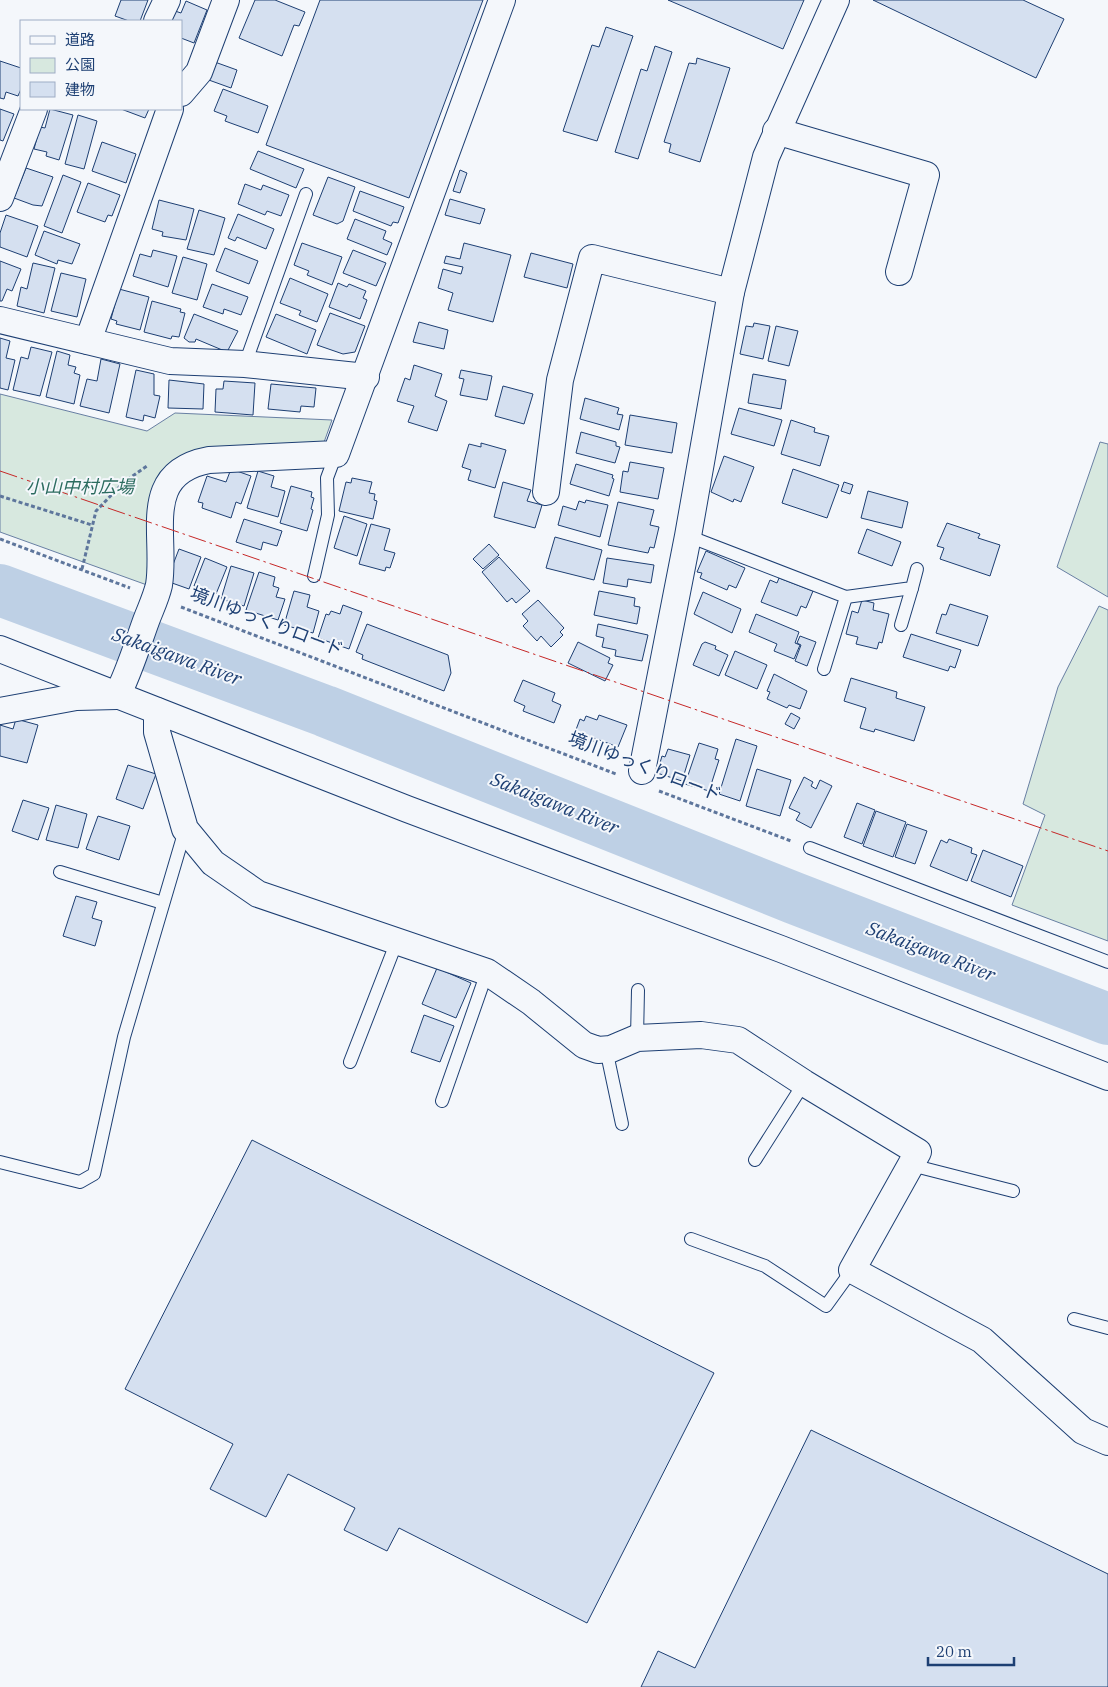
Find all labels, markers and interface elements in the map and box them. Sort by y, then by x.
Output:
legend [20,20,182,110]
text: 道路 [65,30,95,49]
text: 公園 [65,55,95,74]
text: 建物 [65,80,95,99]
park label: 小山中村広場 [26,475,136,498]
street label: 境川ゆっくりロード [187,581,347,661]
water label: Sakaigawa River [108,621,246,691]
street label: 境川ゆっくりロード [565,726,725,806]
water label: Sakaigawa River [487,766,623,840]
water label: Sakaigawa River [862,915,999,987]
scale bar [928,1634,1014,1666]
text: 20 m [936,1642,972,1661]

